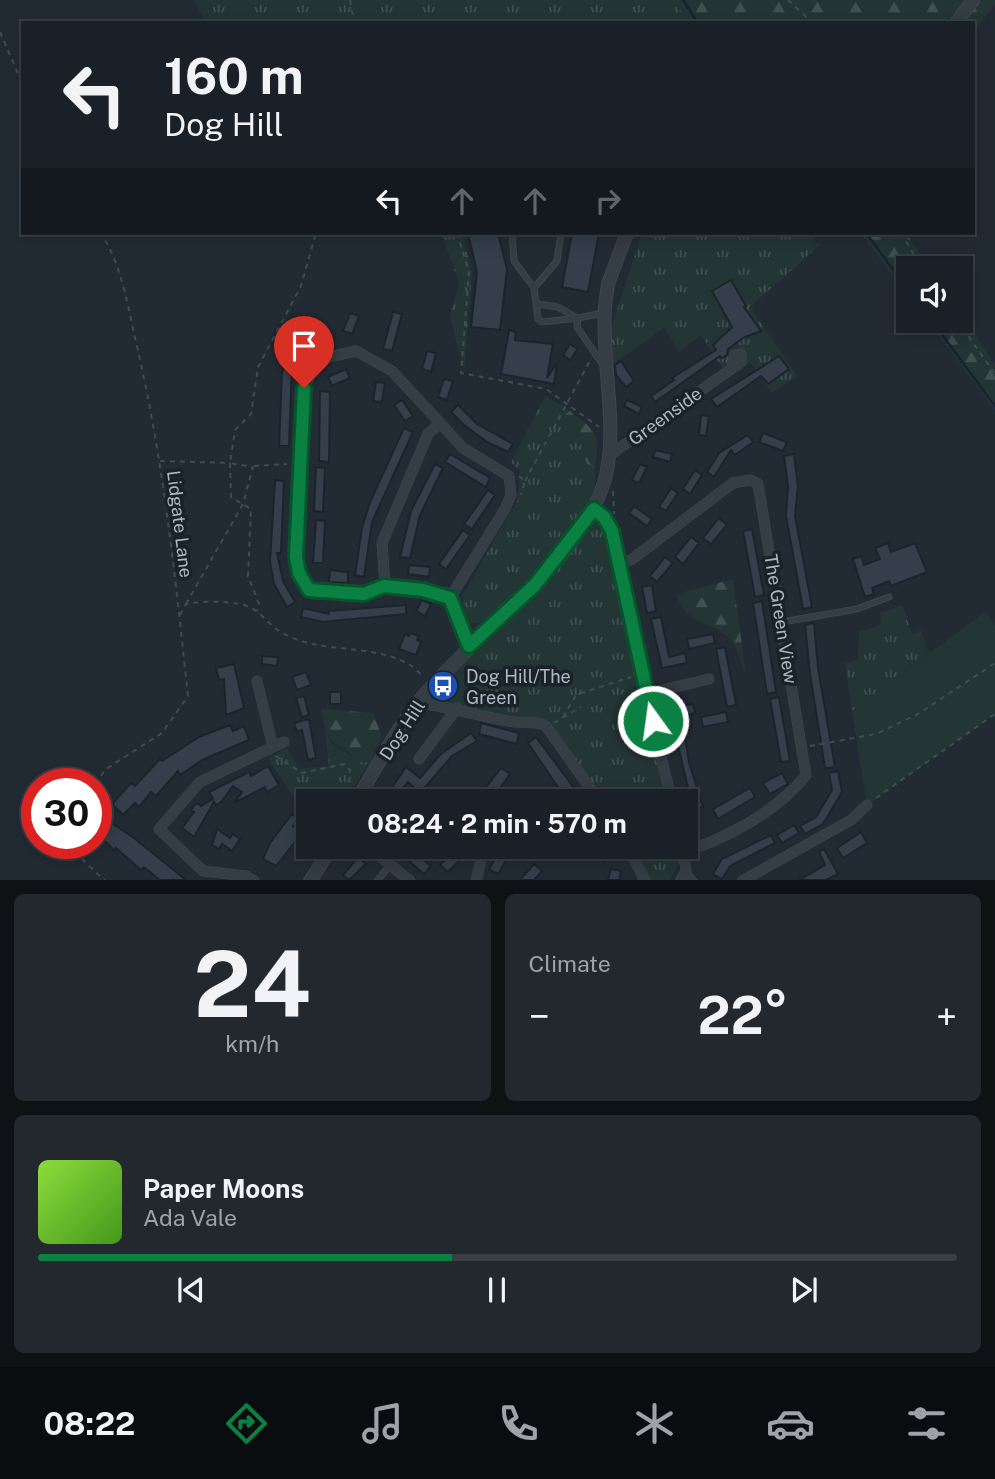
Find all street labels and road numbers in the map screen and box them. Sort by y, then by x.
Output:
street label: Greenside [624,382,706,450]
street label: Lidgate Lane [163,469,197,579]
street label: The Green View [760,553,802,685]
street label: Dog Hill [375,696,429,764]

